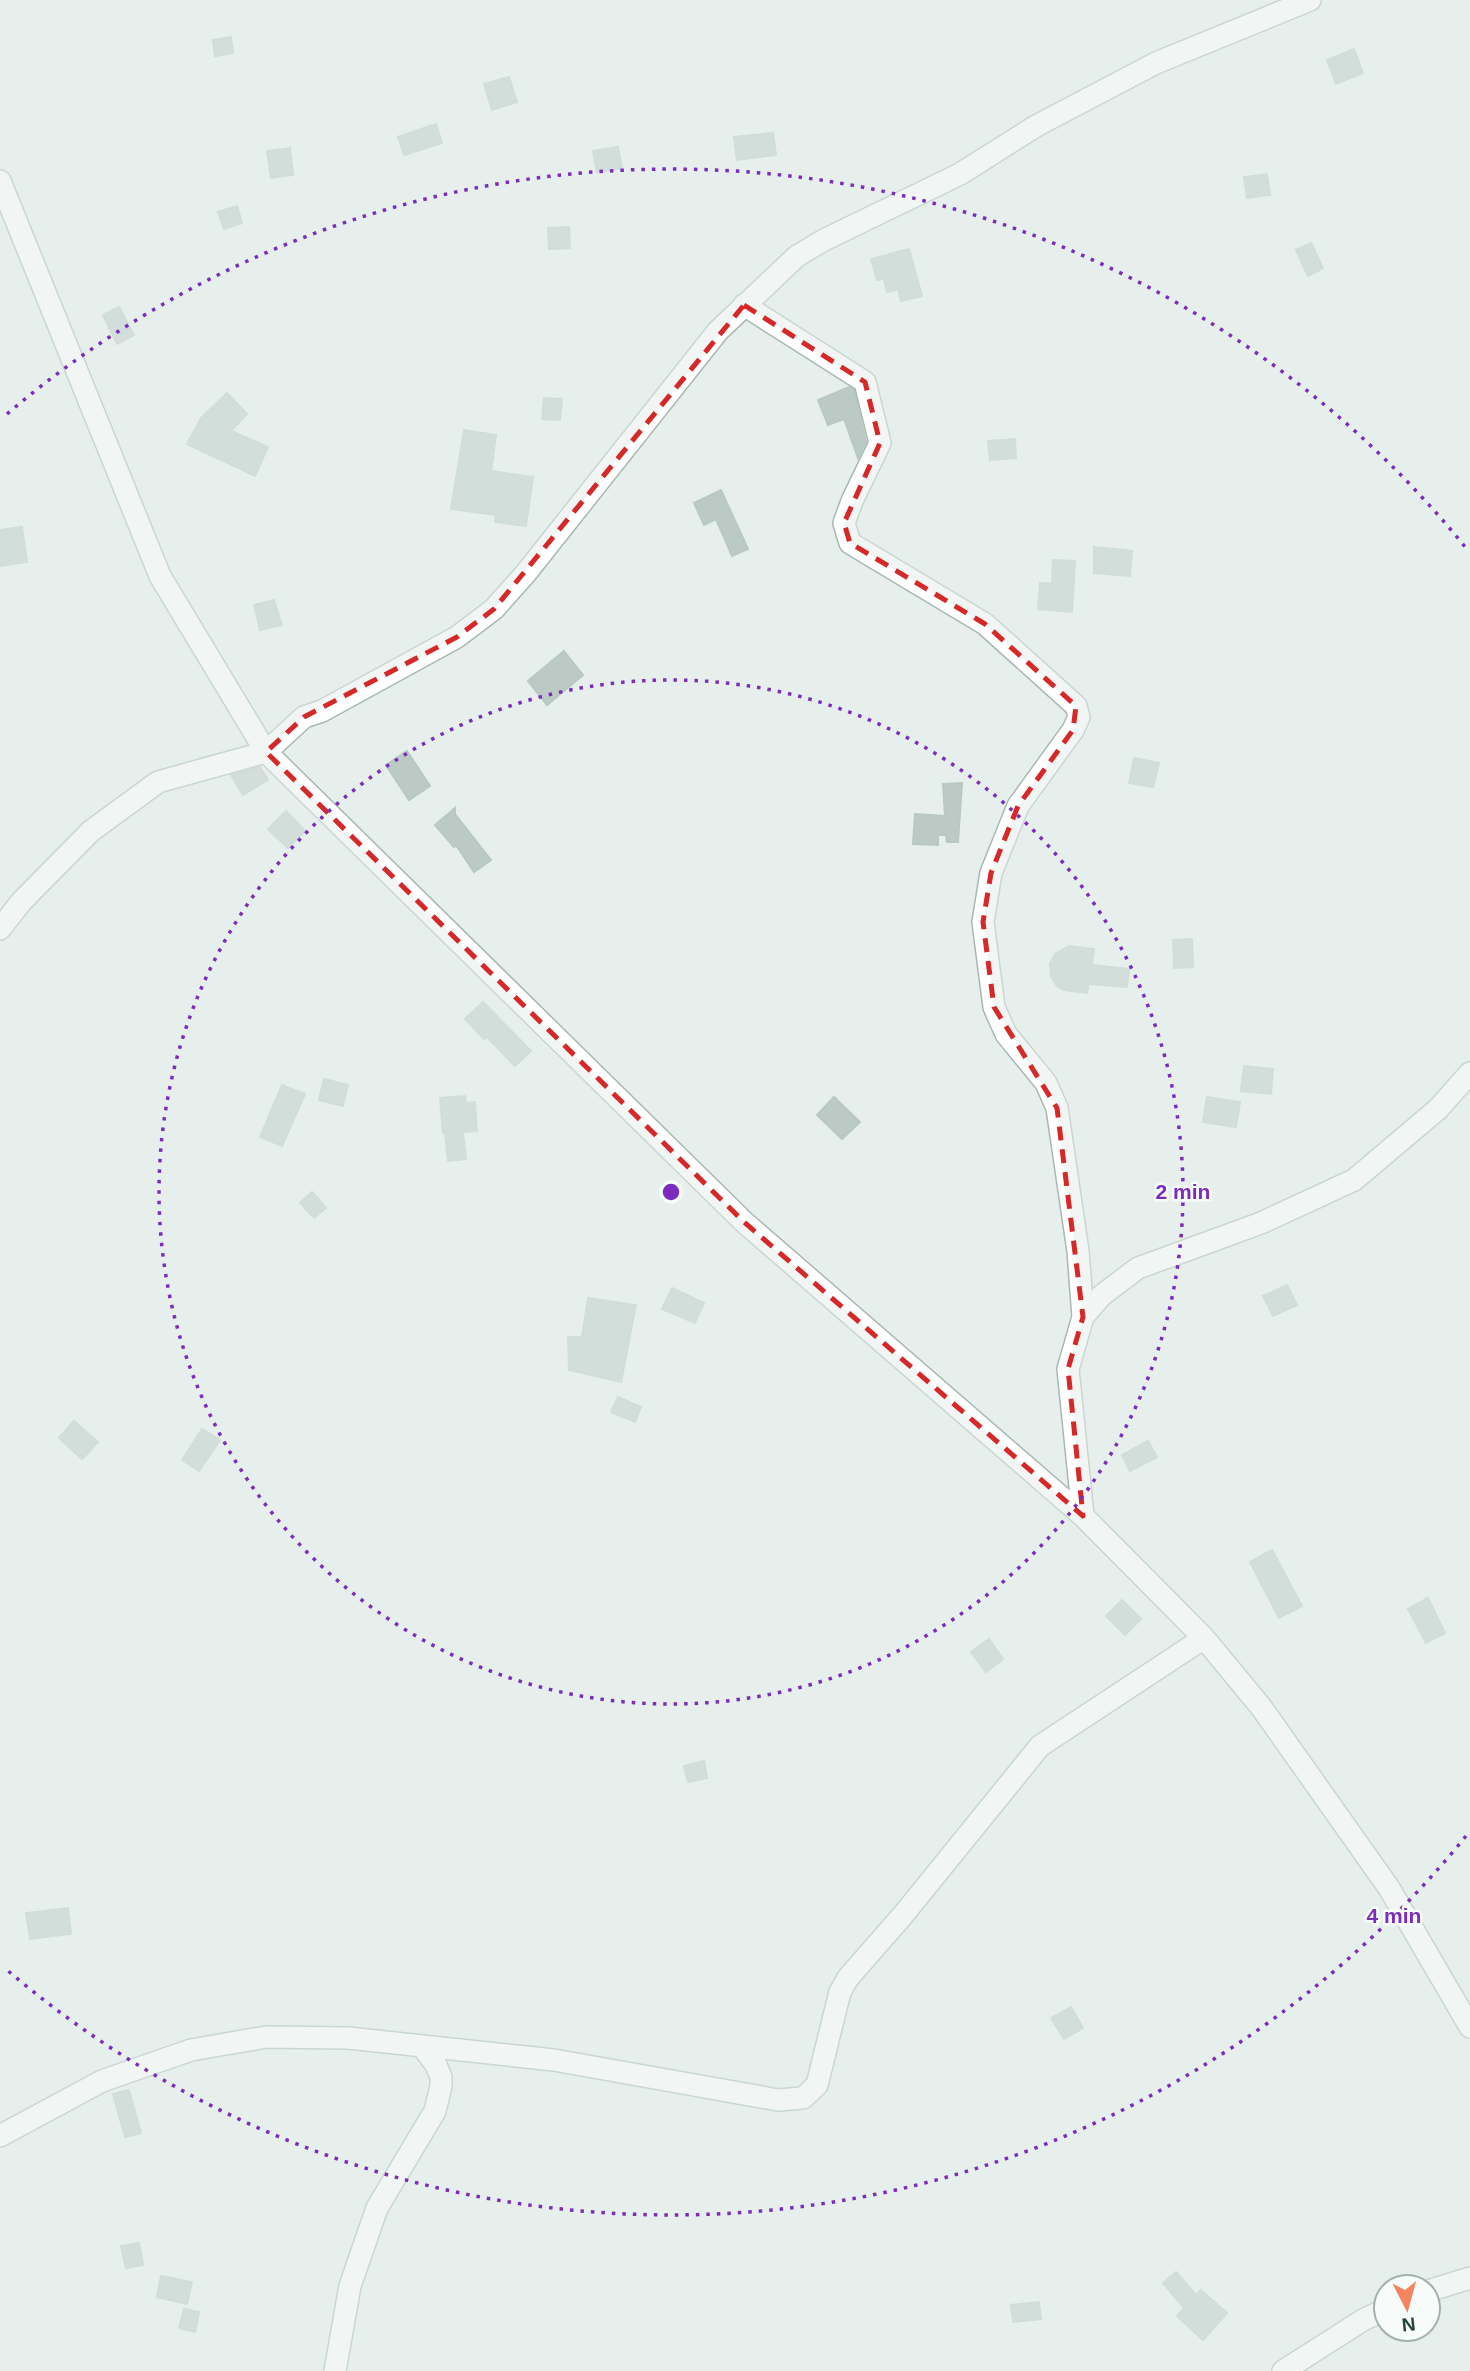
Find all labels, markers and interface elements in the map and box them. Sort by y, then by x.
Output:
centre of rings [659,1180,683,1204]
text: 2 min [1156,1180,1210,1203]
text: 4 min [1367,1904,1421,1927]
north arrow [1372,2273,1442,2343]
text: N [1401,2313,1417,2336]

